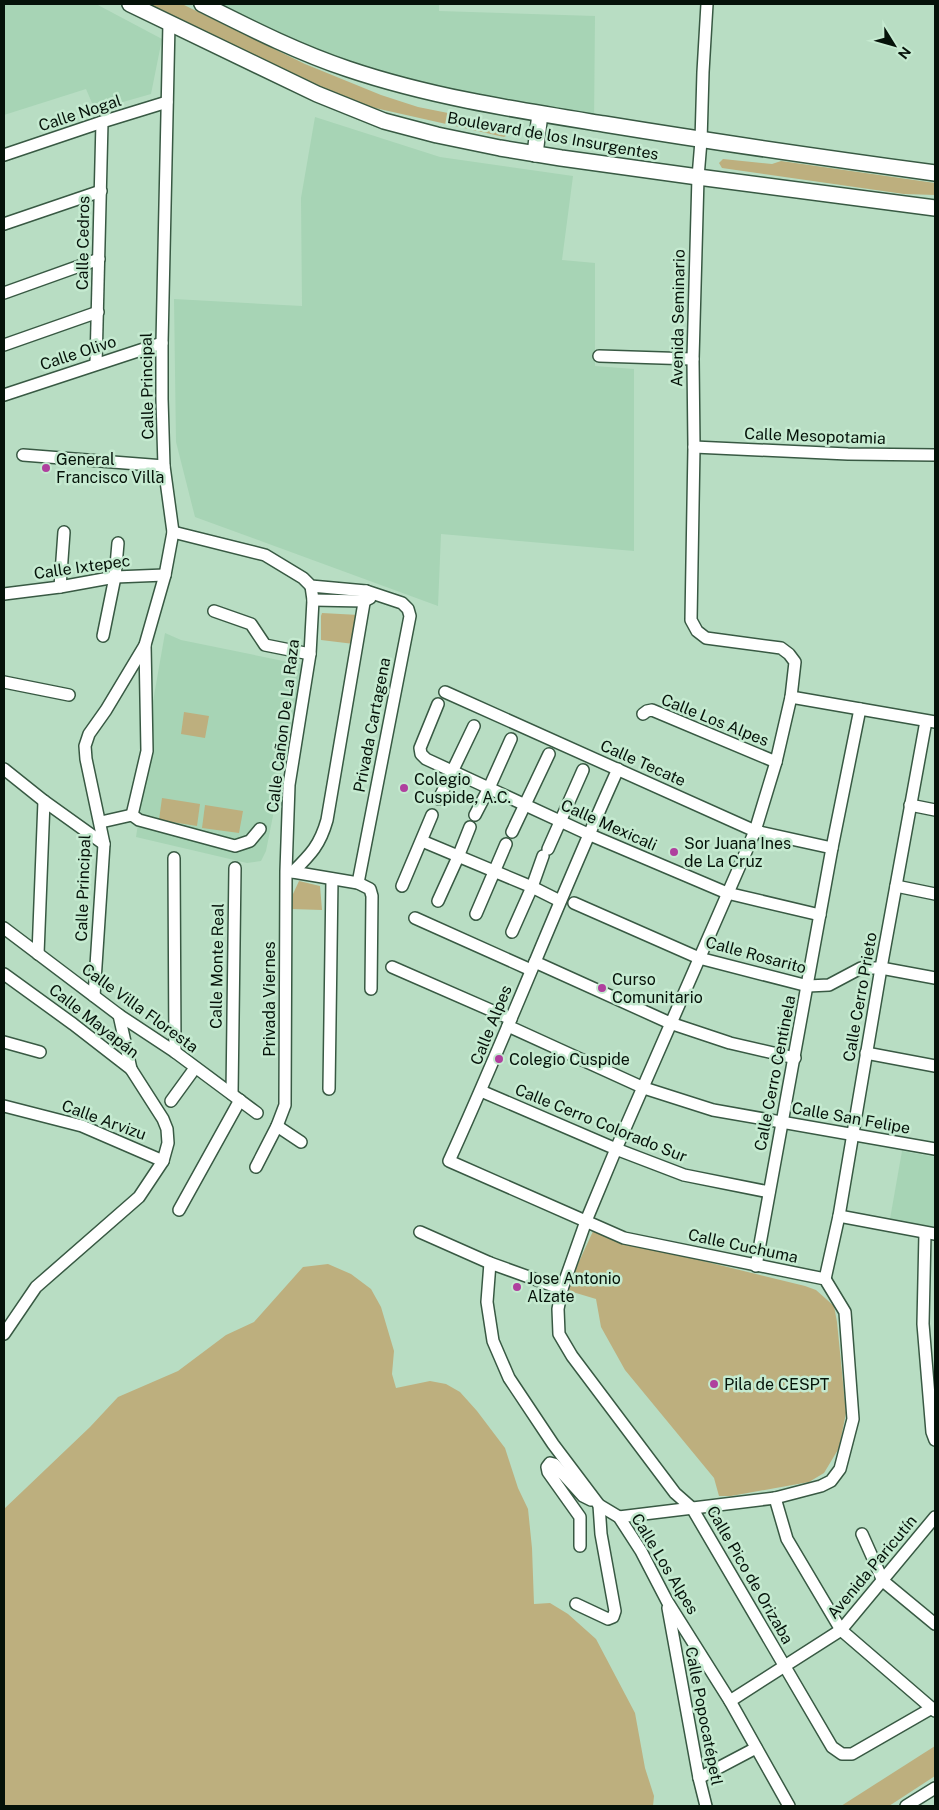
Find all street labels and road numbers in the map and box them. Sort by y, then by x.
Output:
street label: Calle Nogal [36,91,124,135]
street label: Boulevard de los Insurgentes [446,108,660,164]
street label: Calle Cedros [73,196,93,290]
street label: Avenida Seminario [667,249,689,387]
street label: Calle Olivo [38,332,118,374]
street label: Calle Principal [137,332,157,440]
street label: Calle Mesopotamia [744,424,886,448]
street label: Calle Ixtepec [33,551,131,583]
street label: Calle Cañon De La Raza [263,638,303,814]
street label: Privada Cartagena [350,656,394,794]
street label: Calle Los Alpes [658,690,772,750]
street label: Calle Tecate [597,736,689,790]
street label: Calle Mexicali [558,795,660,855]
street label: Calle Principal [72,834,94,942]
street label: Calle Monte Real [206,903,228,1029]
street label: Calle Cerro Prieto [839,931,881,1063]
street label: Calle Rosarito [704,932,808,978]
street label: Privada Viernes [260,941,279,1057]
street label: Calle Villa Floresta [78,959,202,1057]
street label: Calle Mayapán [45,980,143,1062]
street label: Calle Alpes [466,982,516,1068]
street label: Calle Cerro Centinela [751,994,799,1152]
street label: Calle Cerro Colorado Sur [512,1080,690,1166]
street label: Calle Arvizu [59,1096,149,1144]
street label: Calle San Felipe [790,1098,912,1138]
street label: Calle Cuchuma [686,1225,800,1267]
street label: Calle Pico de Orizaba [703,1503,797,1647]
street label: Calle Los Alpes [627,1510,703,1618]
street label: Avenida Paricutín [823,1511,921,1623]
street label: Calle Popocatépetl [681,1645,727,1787]

